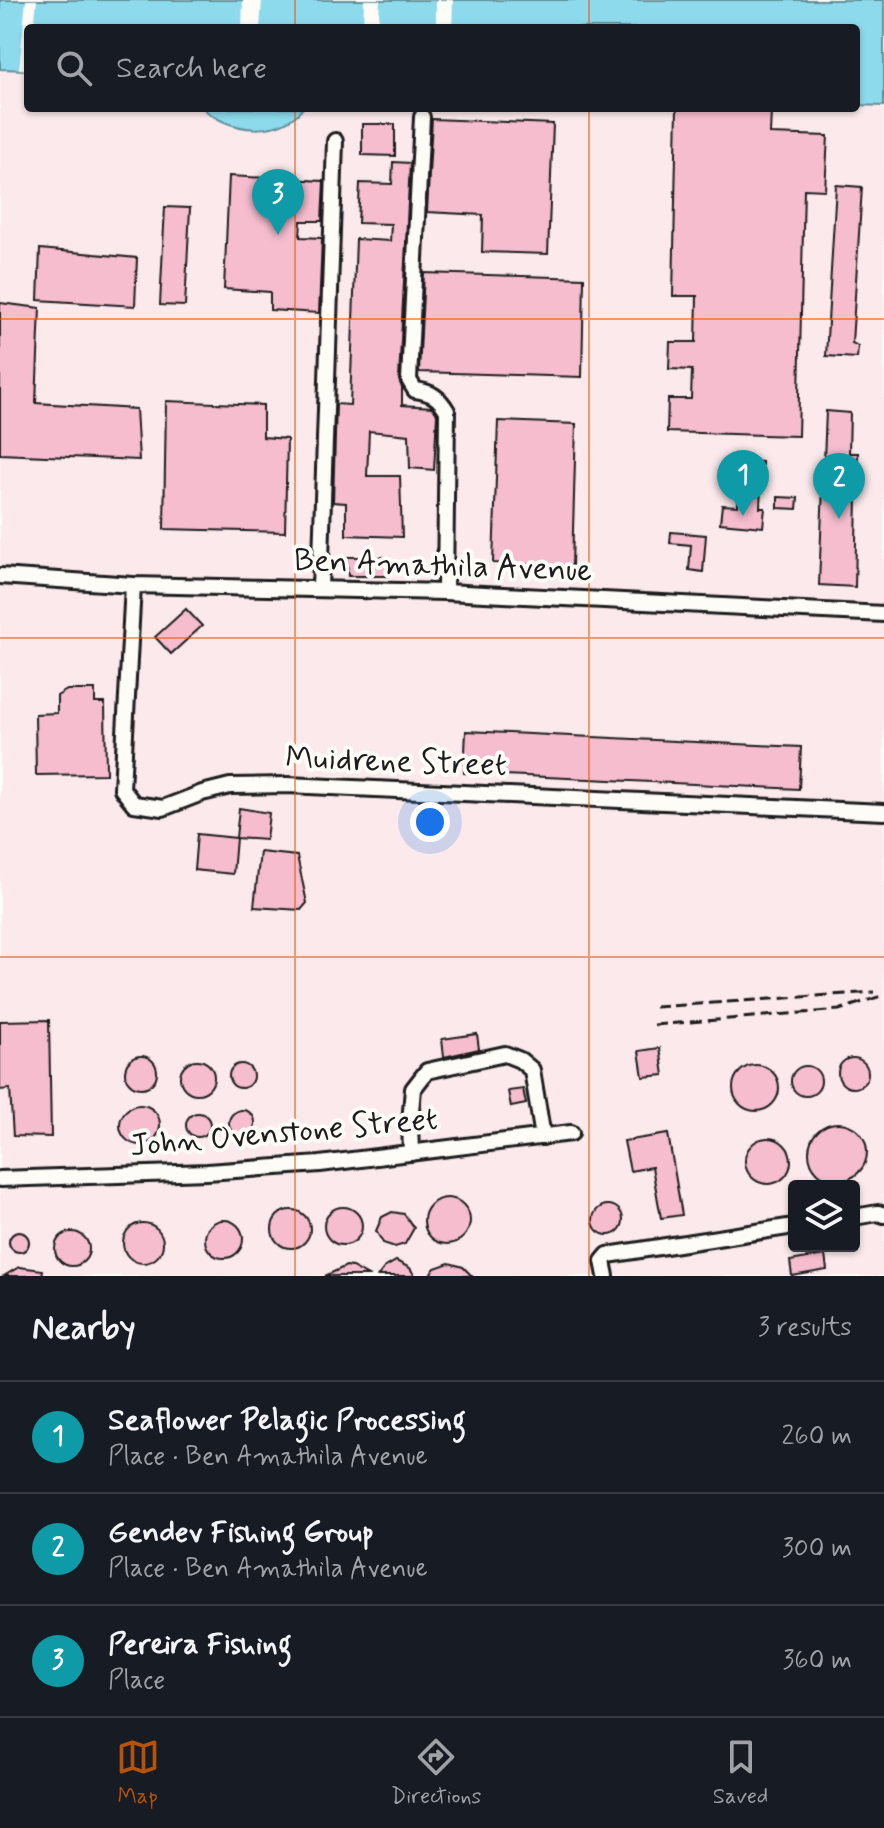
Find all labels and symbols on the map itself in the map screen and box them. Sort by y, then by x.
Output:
pin: 3 [252,169,304,235]
pin: 1 [717,450,769,516]
pin: 2 [813,453,865,519]
street label: Ben Amathila Avenue [293,540,593,592]
street label: Muidrene Street [285,737,508,787]
your location [410,802,450,842]
street label: John Ovenstone Street [128,1099,440,1167]

